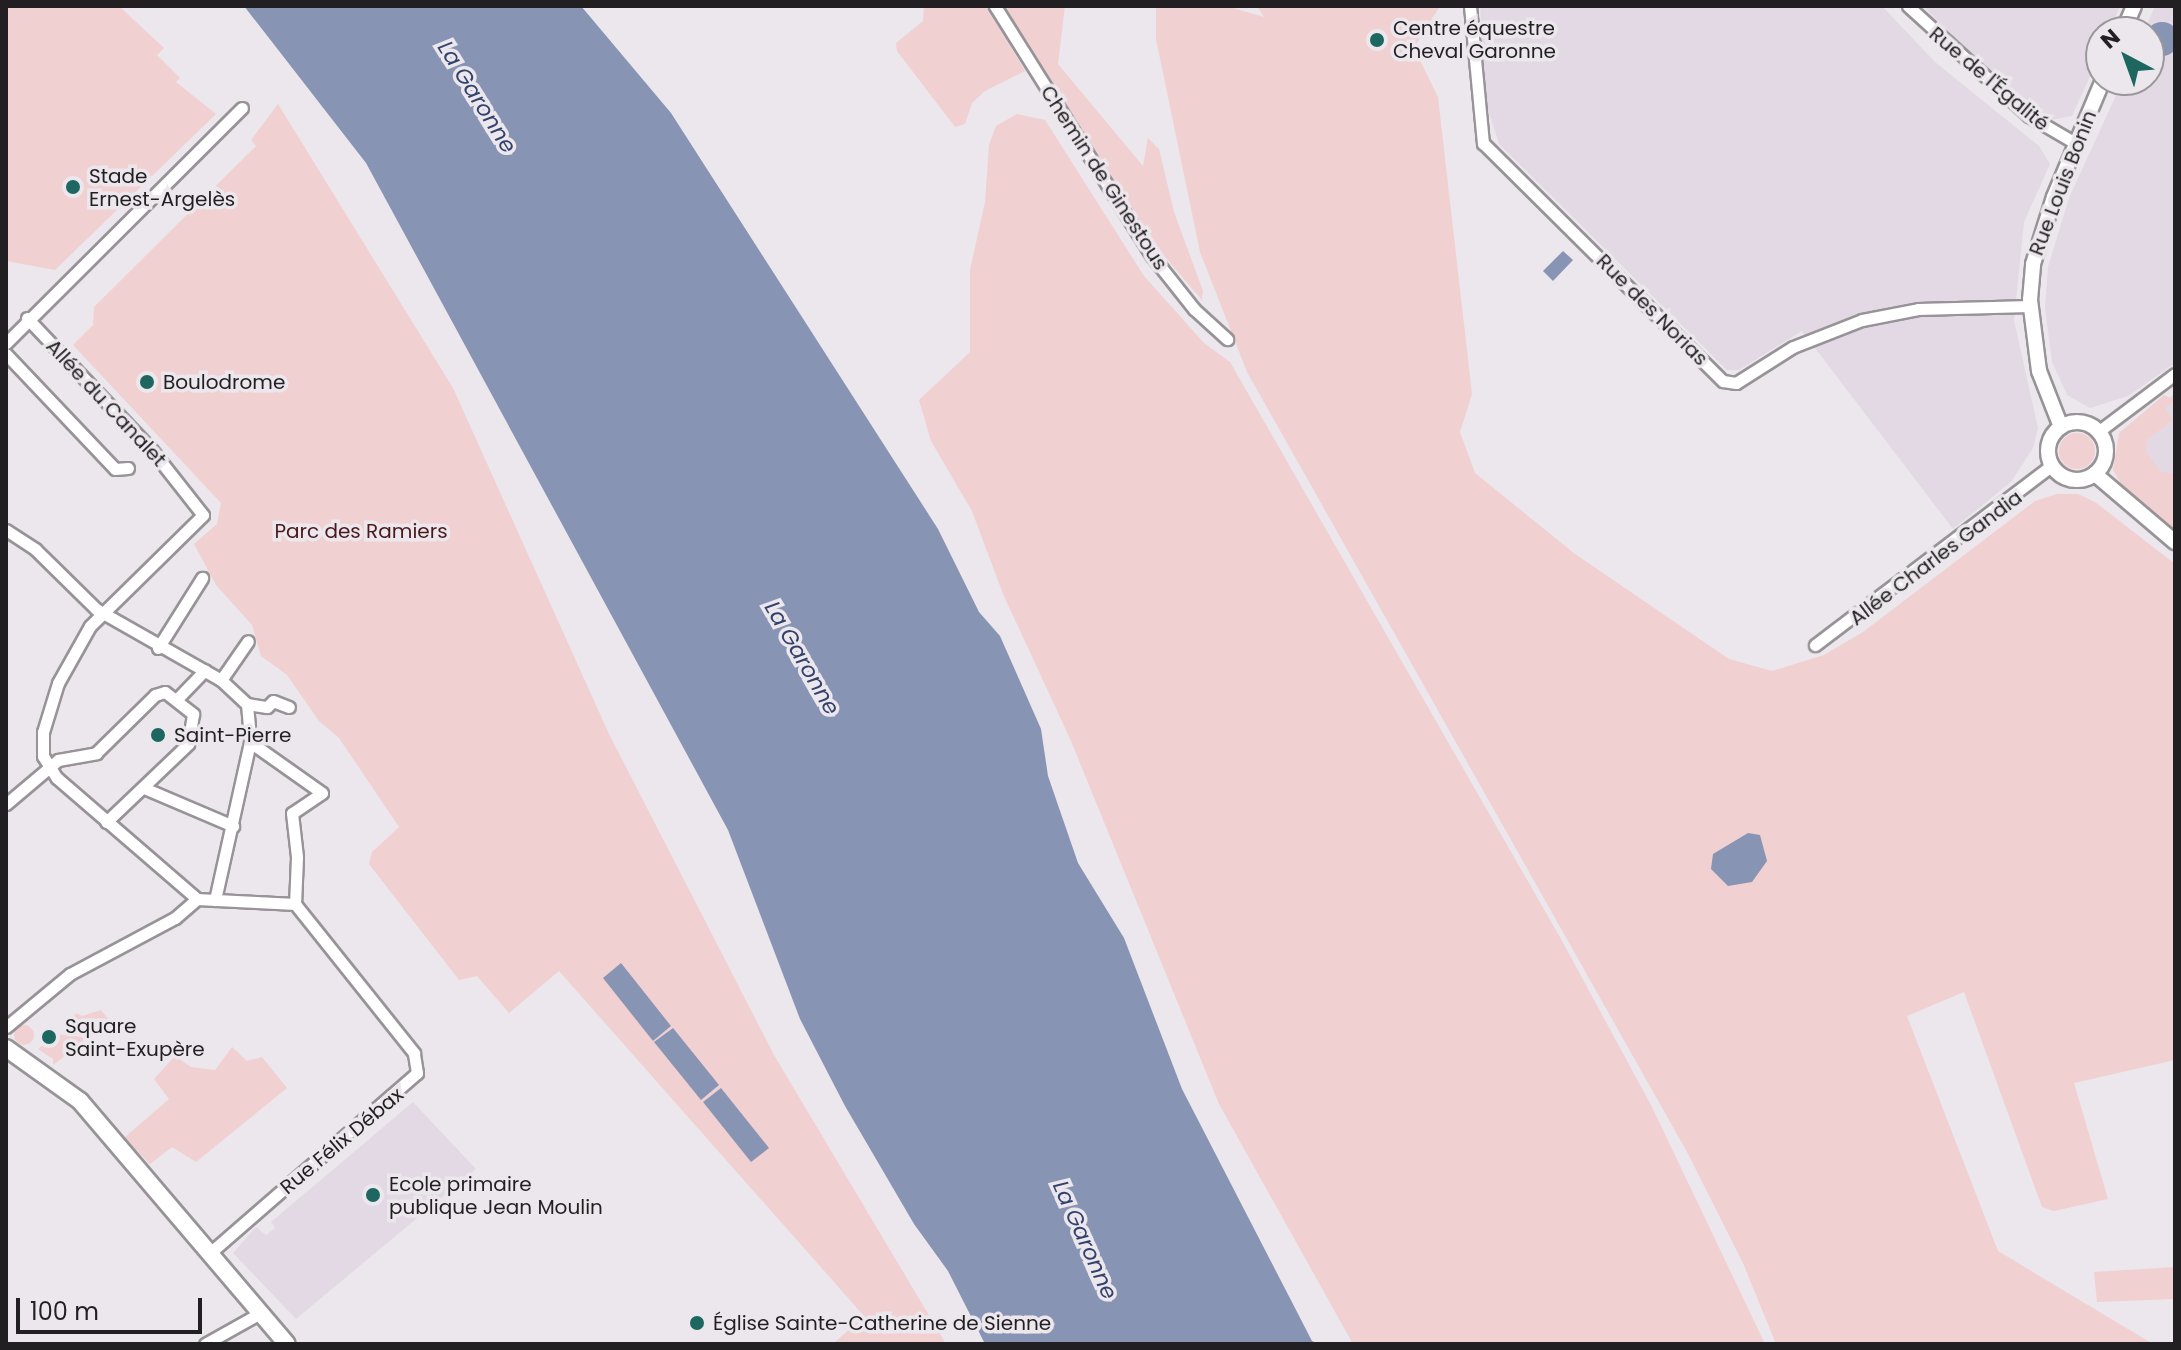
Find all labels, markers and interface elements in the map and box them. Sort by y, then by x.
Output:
place label: Centre équestre Cheval Garonne [1393,16,1556,63]
north arrow [2085,16,2165,96]
street label: Rue de l'Égalité [1924,22,2054,136]
text: N [2094,22,2127,56]
marker: Centre équestre Cheval Garonne [1368,31,1386,49]
water label: La Garonne [432,36,522,158]
street label: Chemin de Ginestous [1035,81,1173,275]
street label: Rue Louis Bonin [2024,107,2102,259]
place label: Stade Ernest-Argelès [89,164,235,211]
marker: Stade Ernest-Argelès [64,178,82,196]
street label: Rue des Norias [1591,249,1713,371]
street label: Allée du Canalet [41,334,171,472]
place label: Boulodrome [163,370,285,394]
marker: Boulodrome [138,373,156,391]
street label: Allée Charles Gandia [1845,485,2027,631]
park label: Parc des Ramiers [274,519,448,543]
water label: La Garonne [759,596,845,720]
place label: Saint-Pierre [174,723,291,747]
marker: Saint-Pierre [149,726,167,744]
place label: Square Saint-Exupère [65,1014,205,1061]
marker: Square Saint-Exupère [40,1028,58,1046]
street label: Rue Félix Débax [276,1083,408,1199]
place label: Ecole primaire publique Jean Moulin [389,1172,603,1219]
water label: La Garonne [1047,1177,1123,1303]
marker: Ecole primaire publique Jean Moulin [364,1186,382,1204]
scale bar [20,1282,206,1332]
text: 100 m [30,1295,99,1328]
place label: Église Sainte-Catherine de Sienne [713,1311,1051,1335]
marker: Église Sainte-Catherine de Sienne [688,1314,706,1332]

